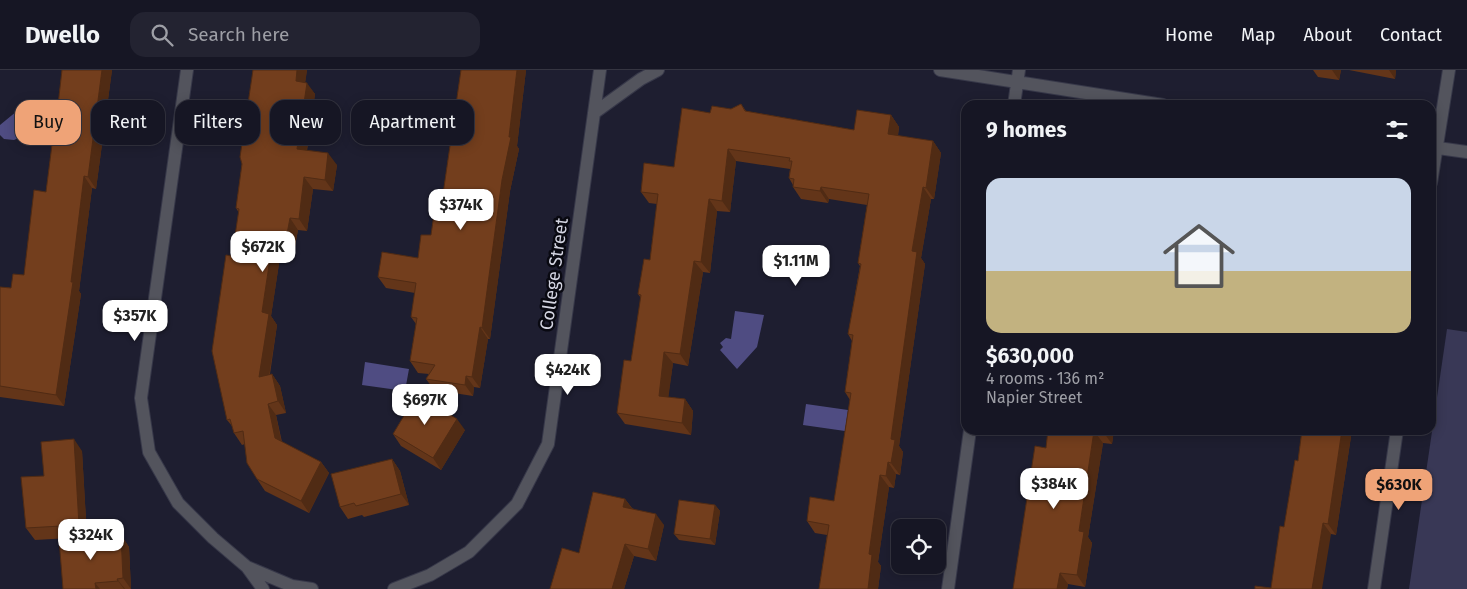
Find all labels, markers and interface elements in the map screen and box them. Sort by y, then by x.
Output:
search box [130,12,480,57]
text: Dwello [25,21,100,49]
icon: search [148,21,176,49]
text: Search here [188,23,289,46]
text: Home [1165,24,1213,46]
text: Map [1241,24,1275,46]
text: About [1303,24,1352,46]
text: Contact [1380,24,1442,46]
chip: Buy [15,100,81,145]
chip: Rent [91,100,165,145]
chip: Filters [175,100,260,145]
chip: New [270,100,341,145]
chip: Apartment [351,100,474,145]
icon: filters [1383,116,1411,144]
text: 9 homes [986,117,1067,143]
pin: $374K [426,189,496,231]
text: $374K [439,195,483,214]
icon: home [1154,211,1244,301]
street label: College Street [535,216,573,331]
pin: $672K [228,230,298,273]
text: $672K [241,237,285,256]
pin: $1.11M [755,244,837,287]
text: $1.11M [773,251,819,270]
pin: $357K [100,300,170,342]
text: $357K [114,306,156,325]
text: $630,000 [986,343,1074,369]
pin: $424K [533,354,603,396]
text: $424K [546,360,590,379]
text: 4 rooms · 136 m² [986,369,1104,388]
pin: $697K [390,384,460,426]
text: Napier Street [986,388,1082,407]
text: $697K [403,390,447,409]
pin: $384K [1019,468,1089,510]
pin: $630K [1364,468,1434,511]
text: $384K [1031,474,1077,493]
text: $630K [1376,475,1422,494]
pin: $324K [56,518,126,561]
map controls [891,519,946,574]
button: locate [891,519,946,574]
text: $324K [69,525,113,544]

